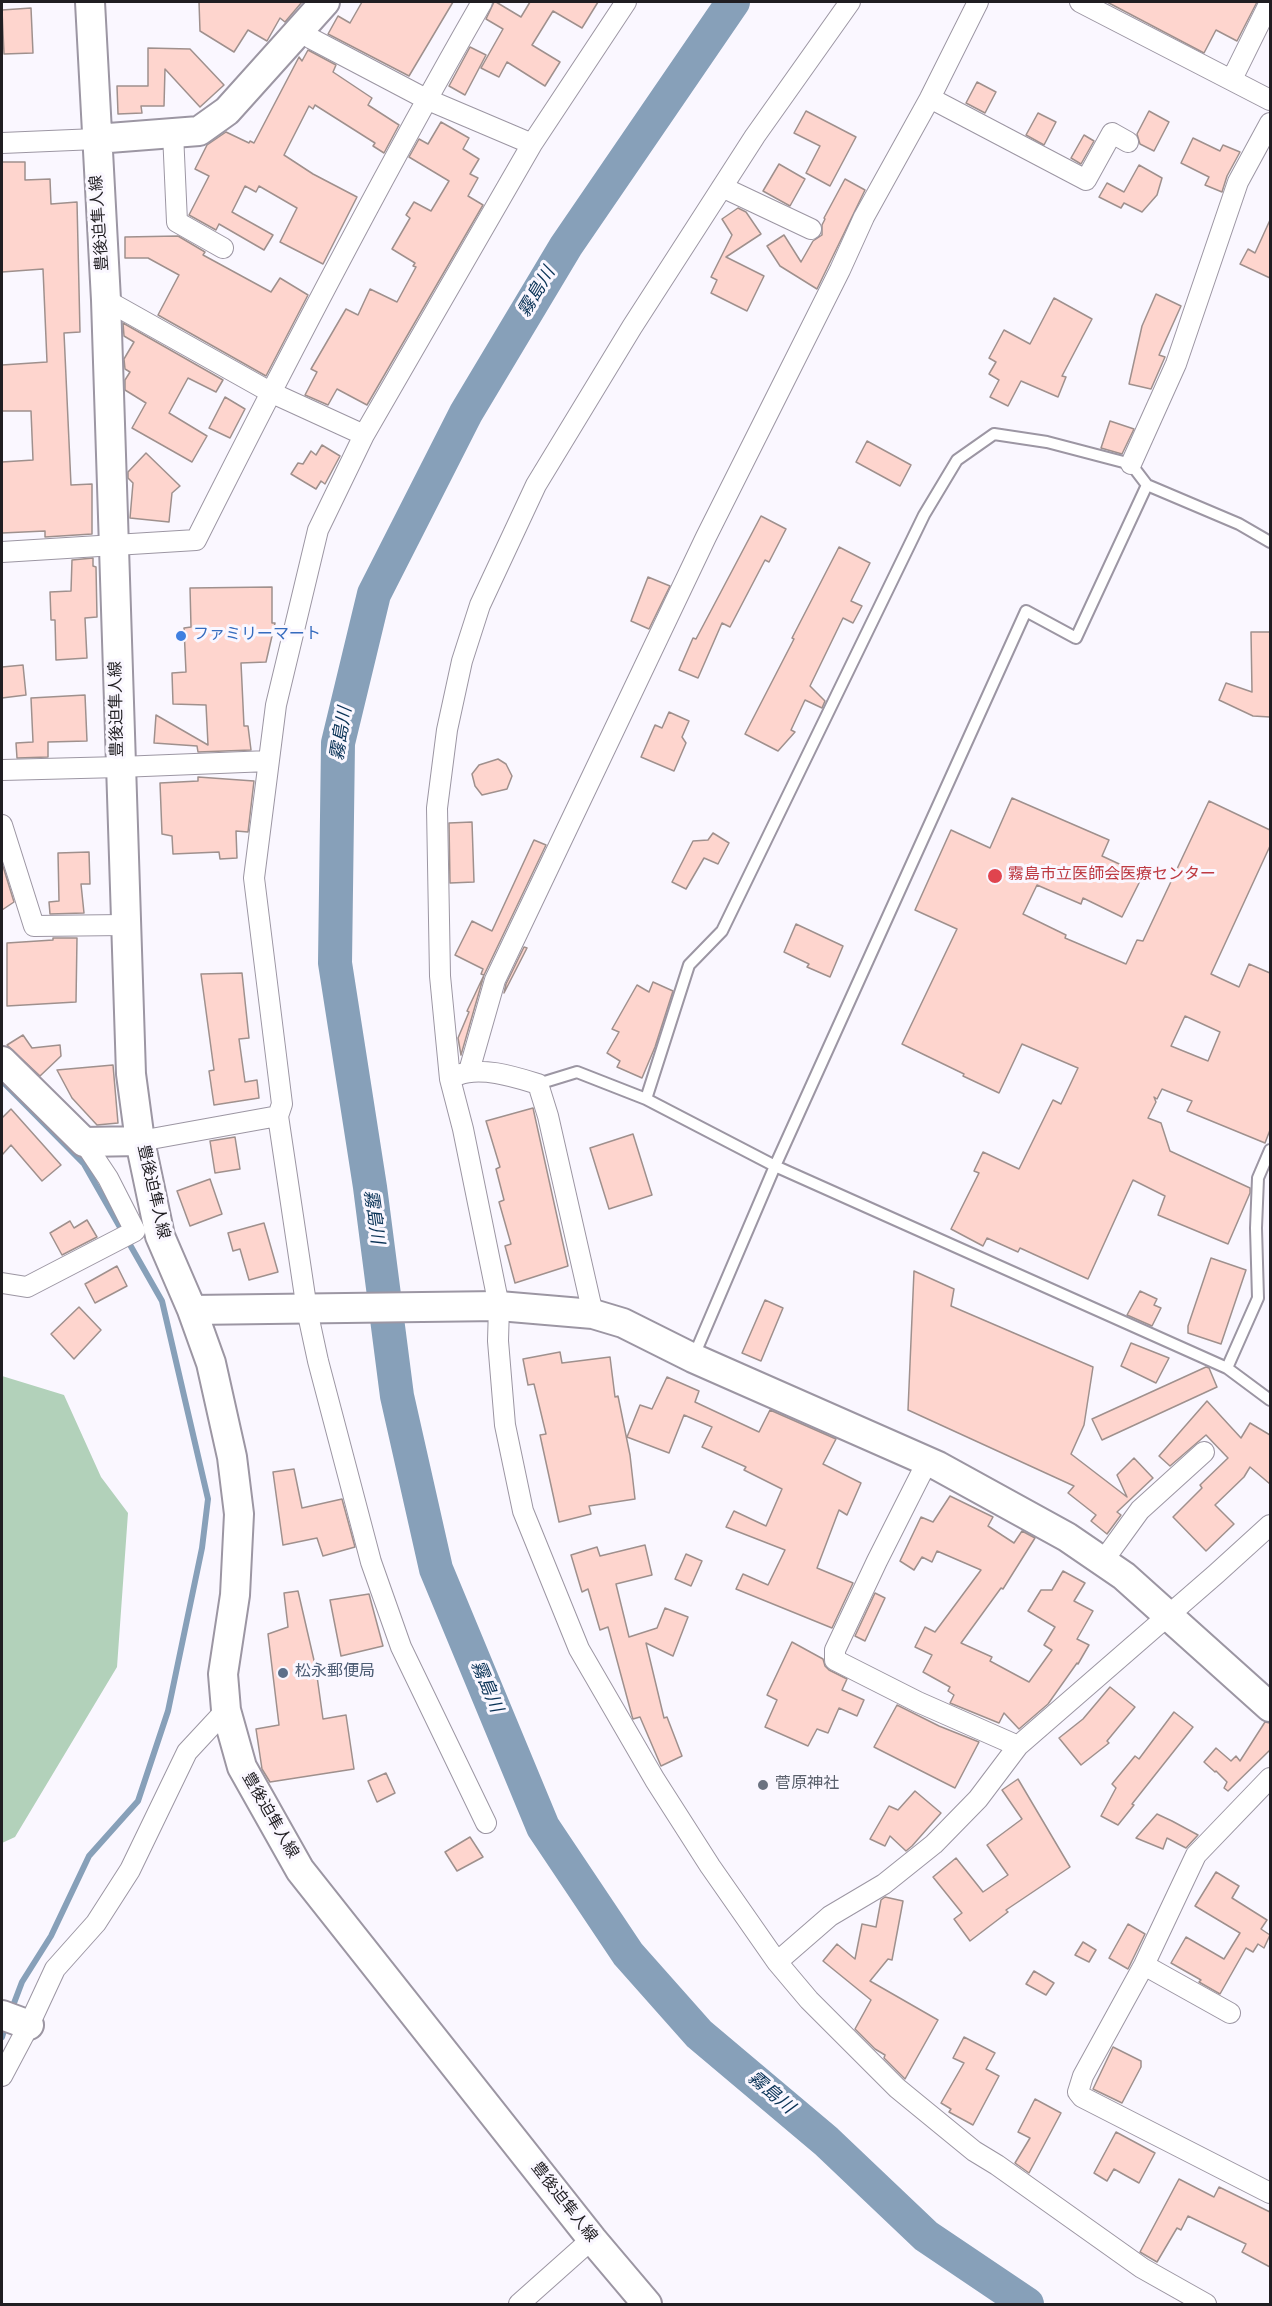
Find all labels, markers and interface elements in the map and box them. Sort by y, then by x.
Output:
street label: 豊後迫隼人線 [88,174,114,272]
water label: 霧島川 [515,264,561,322]
place label: ファミリーマート [193,626,321,646]
marker: ファミリーマート [174,629,188,643]
street label: 豊後迫隼人線 [108,661,128,757]
water label: 霧島川 [328,706,358,762]
place label: 霧島市立医師会医療センター [1008,866,1216,886]
marker: 霧島市立医師会医療センター [986,867,1004,885]
street label: 豊後迫隼人線 [132,1143,172,1241]
water label: 霧島川 [358,1189,386,1245]
water label: 霧島川 [465,1658,505,1716]
place label: 松永郵便局 [295,1663,375,1683]
marker: 松永郵便局 [276,1666,290,1680]
street label: 豊後迫隼人線 [237,1770,301,1862]
place label: 菅原神社 [775,1775,839,1795]
marker: 菅原神社 [756,1778,770,1792]
water label: 霧島川 [742,2068,798,2120]
street label: 豊後迫隼人線 [526,2159,600,2247]

